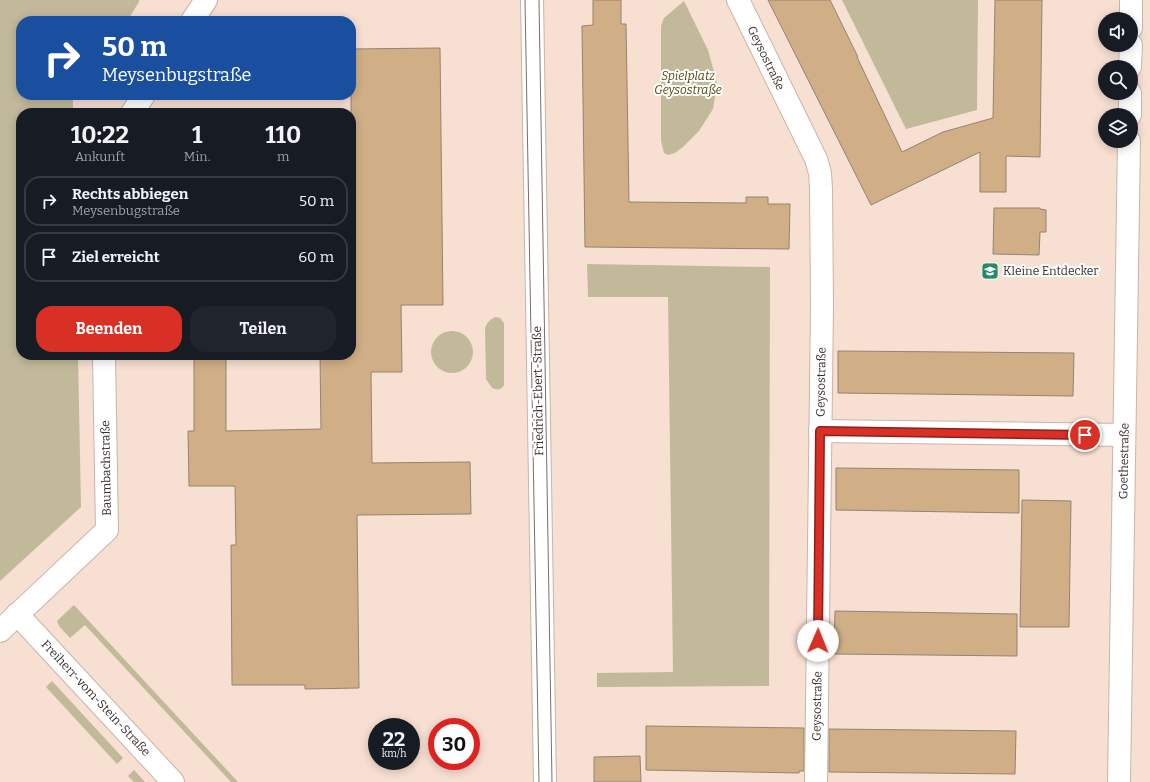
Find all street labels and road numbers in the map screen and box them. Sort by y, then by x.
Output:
street label: Geysostraße [744,24,788,92]
street label: Friedrich-Ebert-Straße [530,326,546,456]
street label: Geysostraße [813,347,829,417]
street label: Baumbachstraße [98,420,114,516]
street label: Goethestraße [1116,423,1132,499]
street label: Freiherr-vom-Stein-Straße [39,637,153,759]
street label: Geysostraße [809,671,825,741]

